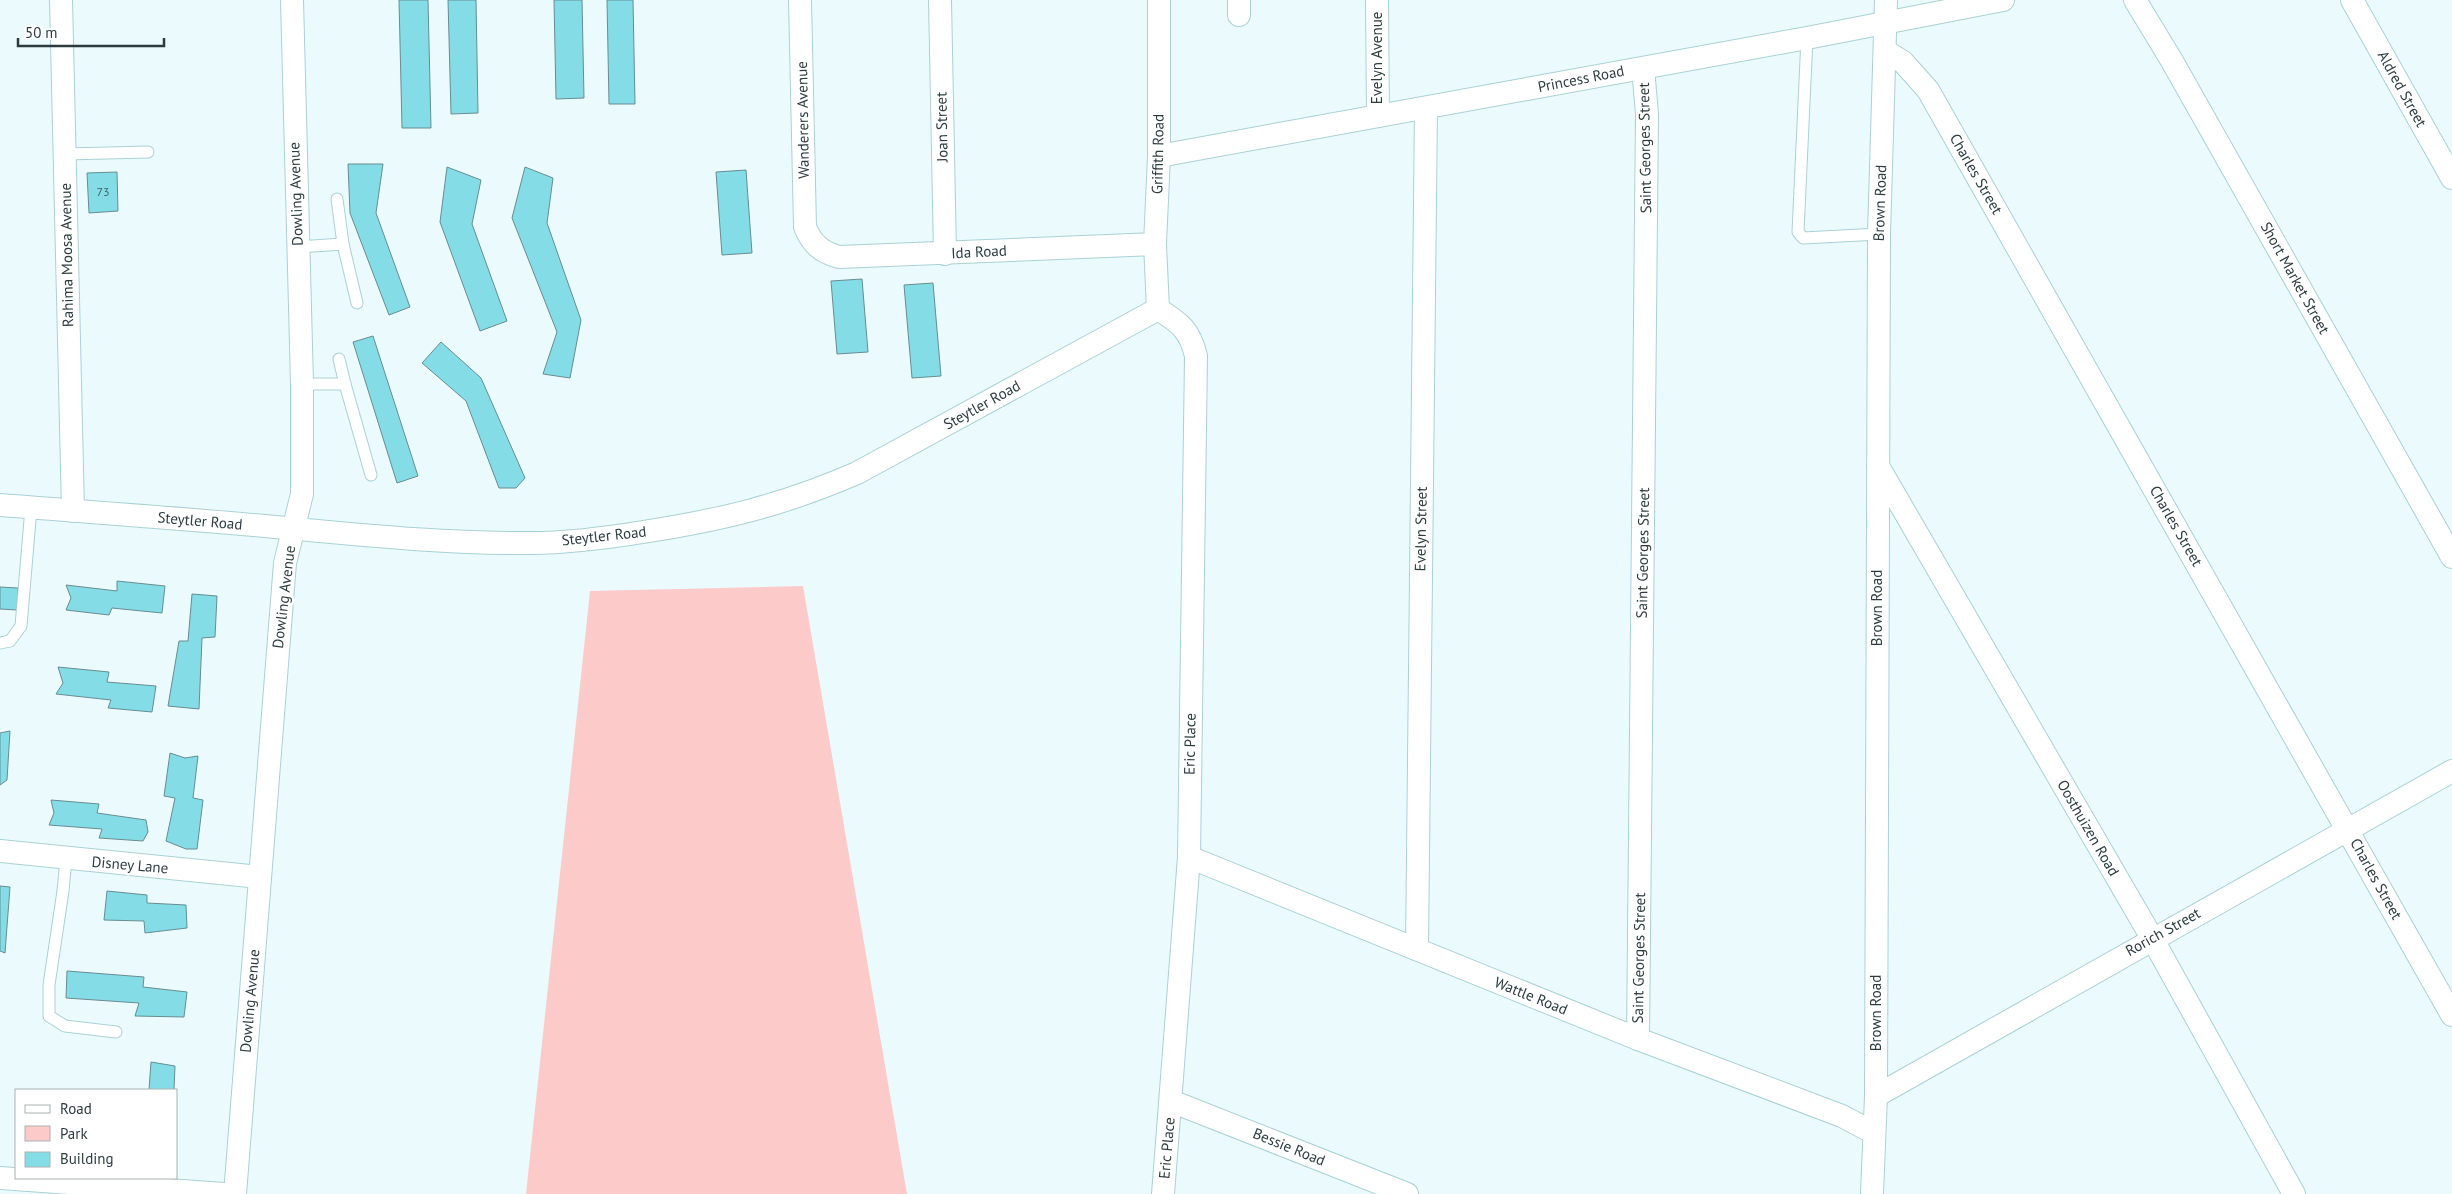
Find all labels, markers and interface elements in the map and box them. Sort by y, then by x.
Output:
street label: Evelyn Avenue [1367,12,1386,104]
scale bar [18,15,164,47]
text: 50 m [25,23,58,42]
street label: Aldred Street [2374,47,2431,130]
street label: Wanderers Avenue [792,61,813,179]
street label: Princess Road [1536,61,1626,96]
street label: Saint Georges Street [1634,82,1655,214]
street label: Joan Street [931,92,952,163]
street label: Griffith Road [1147,114,1168,194]
street label: Charles Street [1946,130,2007,217]
street label: Dowling Avenue [284,142,307,246]
street label: Brown Road [1869,164,1890,242]
street label: Rahima Moosa Avenue [56,183,77,327]
house number: 73 [96,184,110,199]
street label: Short Market Street [2257,218,2334,337]
street label: Ida Road [951,241,1007,262]
street label: Steytler Road [940,376,1024,434]
street label: Charles Street [2146,482,2207,569]
street label: Evelyn Street [1410,487,1431,571]
street label: Saint Georges Street [1632,487,1653,619]
street label: Steytler Road [157,507,243,534]
street label: Steytler Road [561,522,647,549]
street label: Dowling Avenue [268,544,299,650]
street label: Brown Road [1867,570,1886,646]
street label: Eric Place [1179,713,1200,775]
street label: Oosthuizen Road [2053,776,2124,879]
street label: Charles Street [2346,835,2407,923]
street label: Disney Lane [91,852,169,877]
street label: Saint Georges Street [1628,892,1649,1024]
street label: Rorich Street [2122,903,2204,960]
street label: Dowling Avenue [236,948,263,1053]
street label: Wattle Road [1492,972,1571,1019]
street label: Brown Road [1866,975,1885,1051]
legend [15,1089,178,1179]
text: Road [60,1099,92,1118]
street label: Eric Place [1154,1116,1179,1180]
street label: Bessie Road [1250,1123,1328,1170]
text: Park [60,1124,88,1143]
text: Building [60,1149,114,1168]

